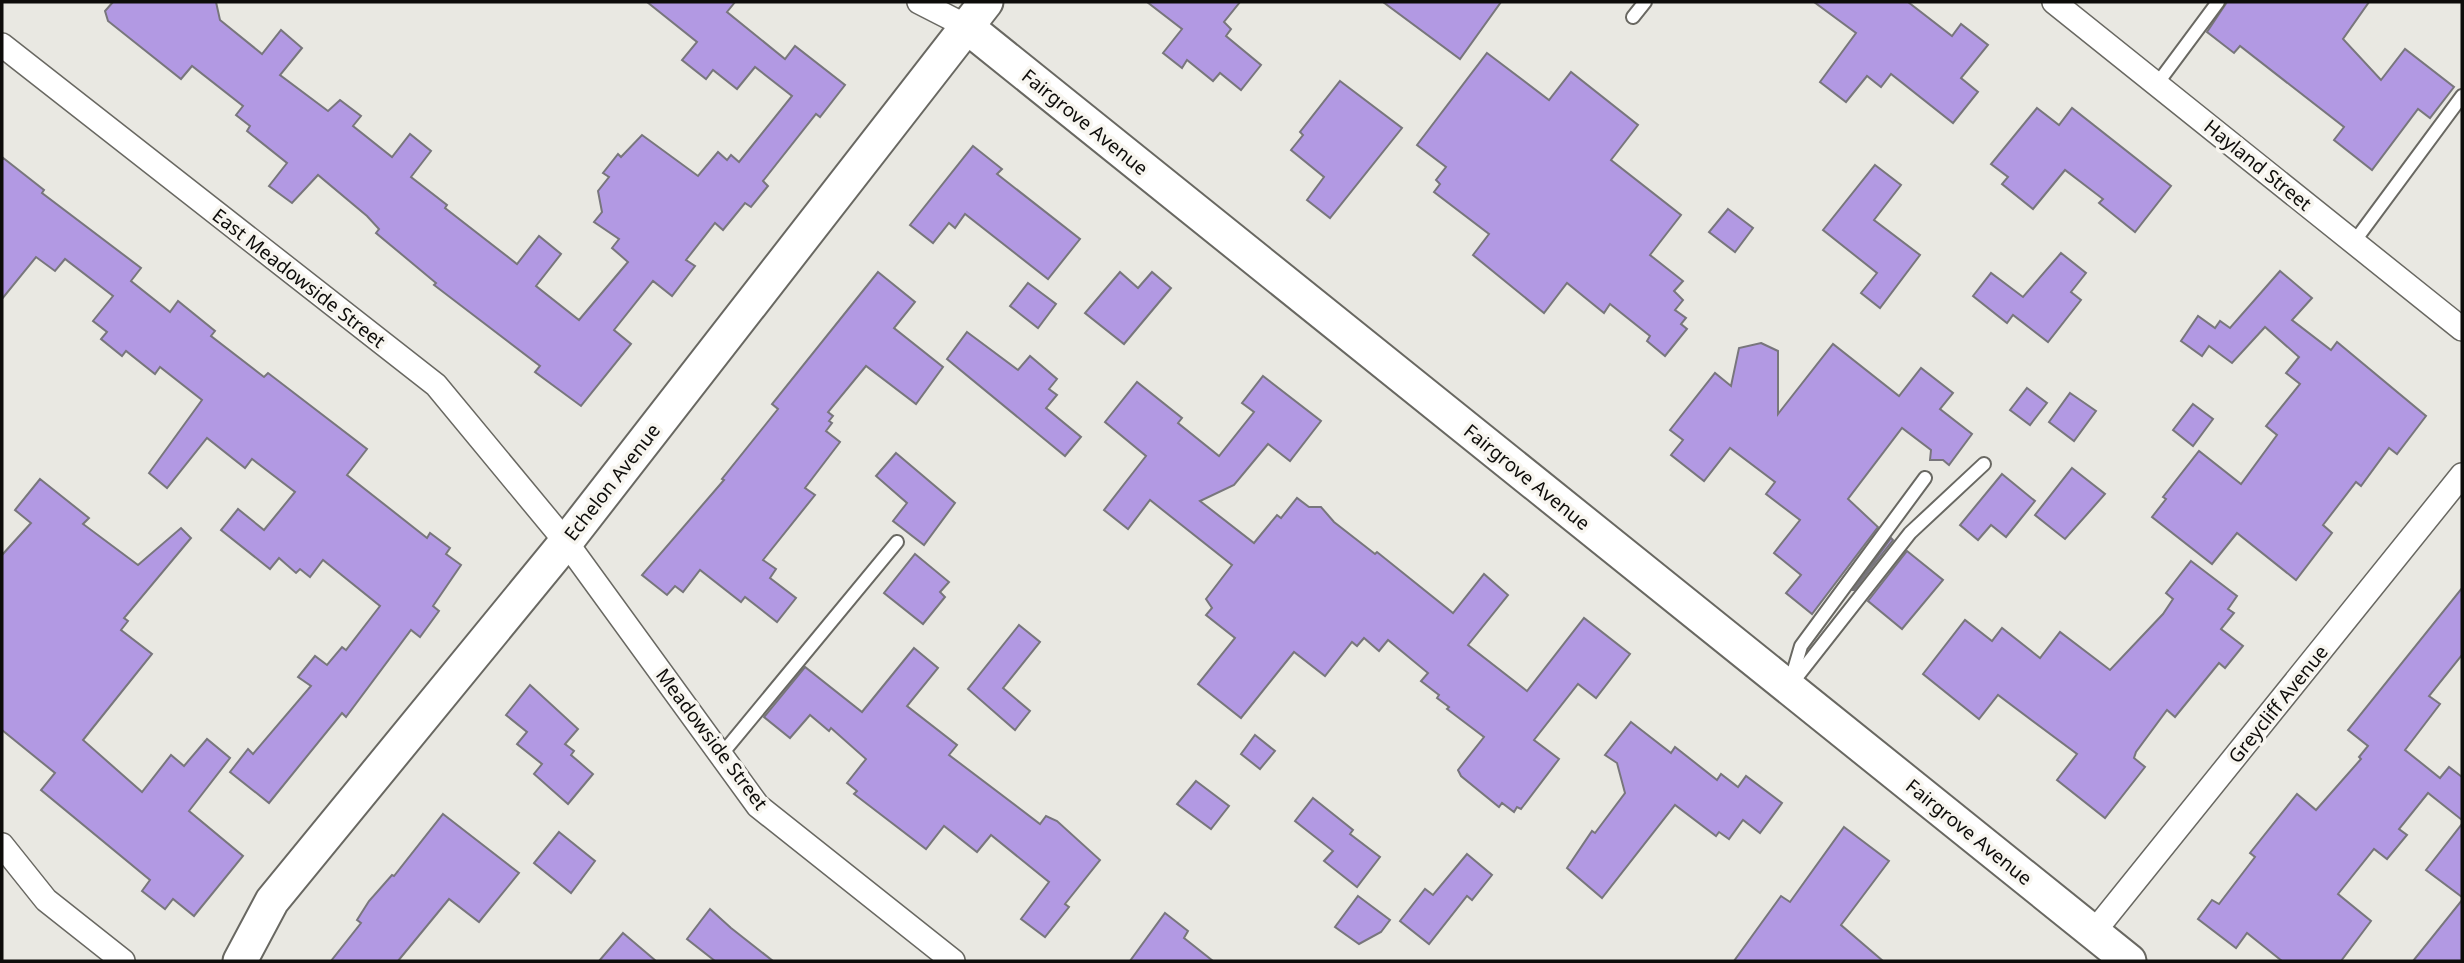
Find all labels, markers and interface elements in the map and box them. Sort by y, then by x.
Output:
street label: Fairgrove Avenue [1016,63,1154,181]
street label: Hayland Street [2199,114,2317,217]
street label: East Meadowside Street [207,202,391,354]
street label: Echelon Avenue [558,418,666,546]
street label: Fairgrove Avenue [1458,418,1596,536]
street label: Greycliff Avenue [2222,639,2334,769]
street label: Meadowside Street [650,663,774,815]
street label: Fairgrove Avenue [1900,773,2038,891]

